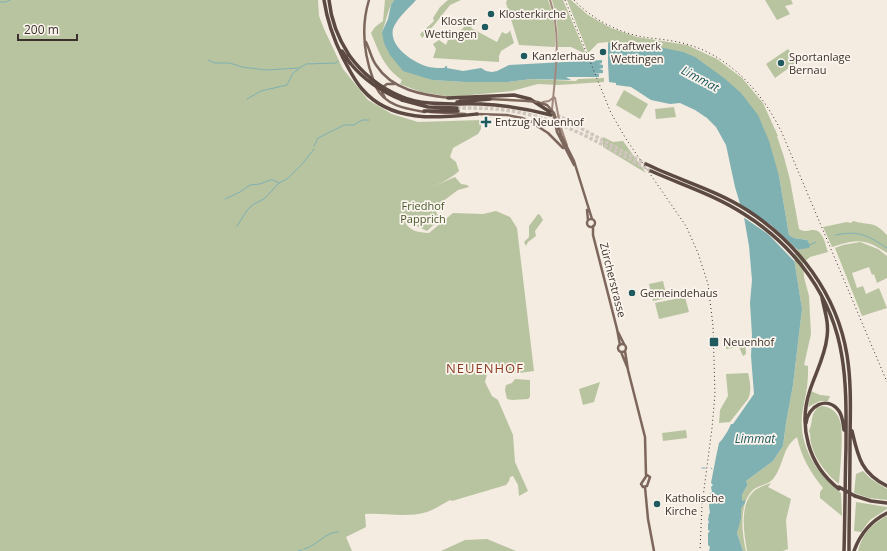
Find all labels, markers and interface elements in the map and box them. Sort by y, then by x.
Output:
place label: Klosterkirche [499,6,566,21]
marker: Klosterkirche [486,9,496,19]
place label: Kloster Wettingen [424,13,478,41]
scale bar [18,16,77,42]
text: 200 m [24,21,59,38]
marker: Kloster Wettingen [480,22,490,32]
place label: Kraftwerk Wettingen [611,38,664,66]
marker: Kraftwerk Wettingen [598,47,608,57]
place label: Kanzlerhaus [532,48,595,63]
place label: Sportanlage Bernau [789,49,851,77]
marker: Kanzlerhaus [519,51,529,61]
marker: Sportanlage Bernau [776,58,786,68]
water label: Limmat [678,62,723,96]
place label: Entzug Neuenhof [495,114,585,129]
marker: Entzug Neuenhof [480,116,492,128]
park label: Friedhof Papprich [400,198,446,226]
street label: Zürcherstrasse [597,241,630,319]
place label: Gemeindehaus [640,285,718,300]
marker: Gemeindehaus [627,288,637,298]
place label: Neuenhof [723,334,775,349]
marker: Neuenhof [708,336,720,348]
district label: NEUENHOF [446,359,524,377]
water label: Limmat [735,430,776,447]
place label: Katholische Kirche [665,490,724,518]
marker: Katholische Kirche [652,499,662,509]

